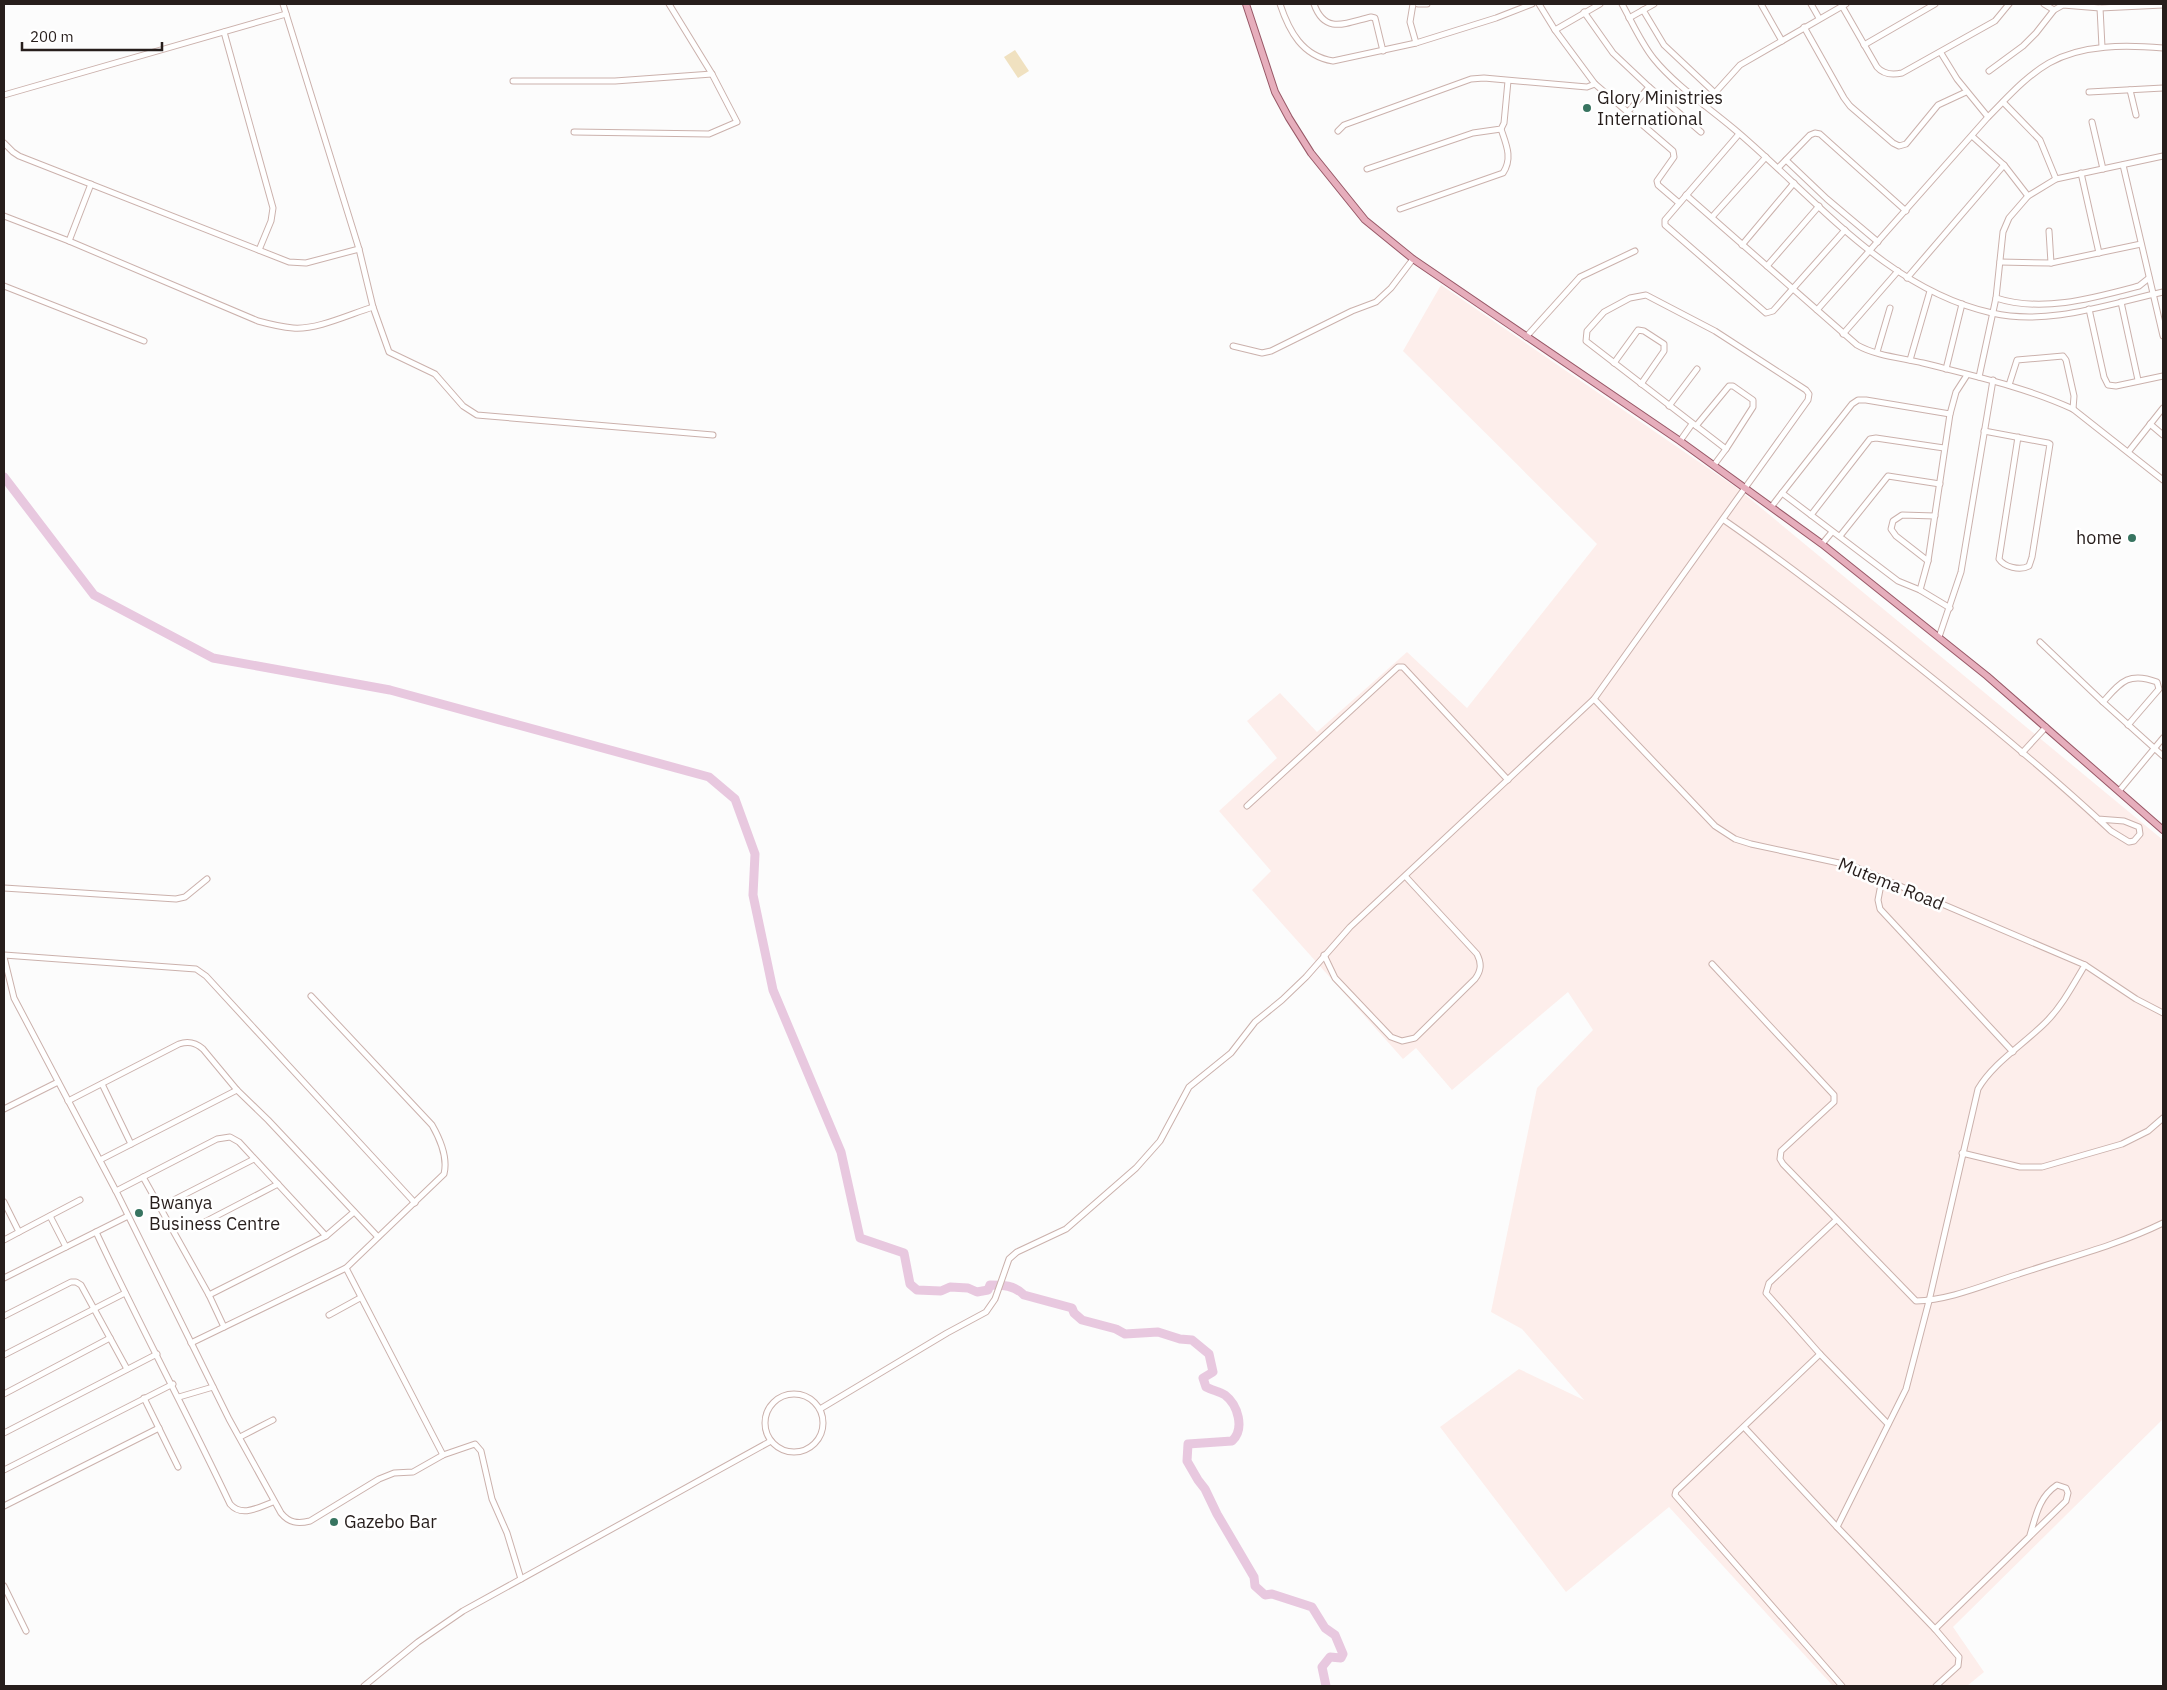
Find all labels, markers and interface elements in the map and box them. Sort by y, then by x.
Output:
scale bar [22,20,162,52]
text: 200 m [30,27,74,46]
place label: Glory Ministries International [1597,86,1723,130]
marker: Glory Ministries International [1581,102,1593,114]
place label: home [2076,526,2122,549]
marker: home [2126,532,2138,544]
street label: Mutema Road [1835,852,1947,915]
place label: Bwanya Business Centre [149,1191,280,1235]
marker: Bwanya Business Centre [133,1207,145,1219]
place label: Gazebo Bar [344,1510,437,1533]
marker: Gazebo Bar [328,1516,340,1528]

